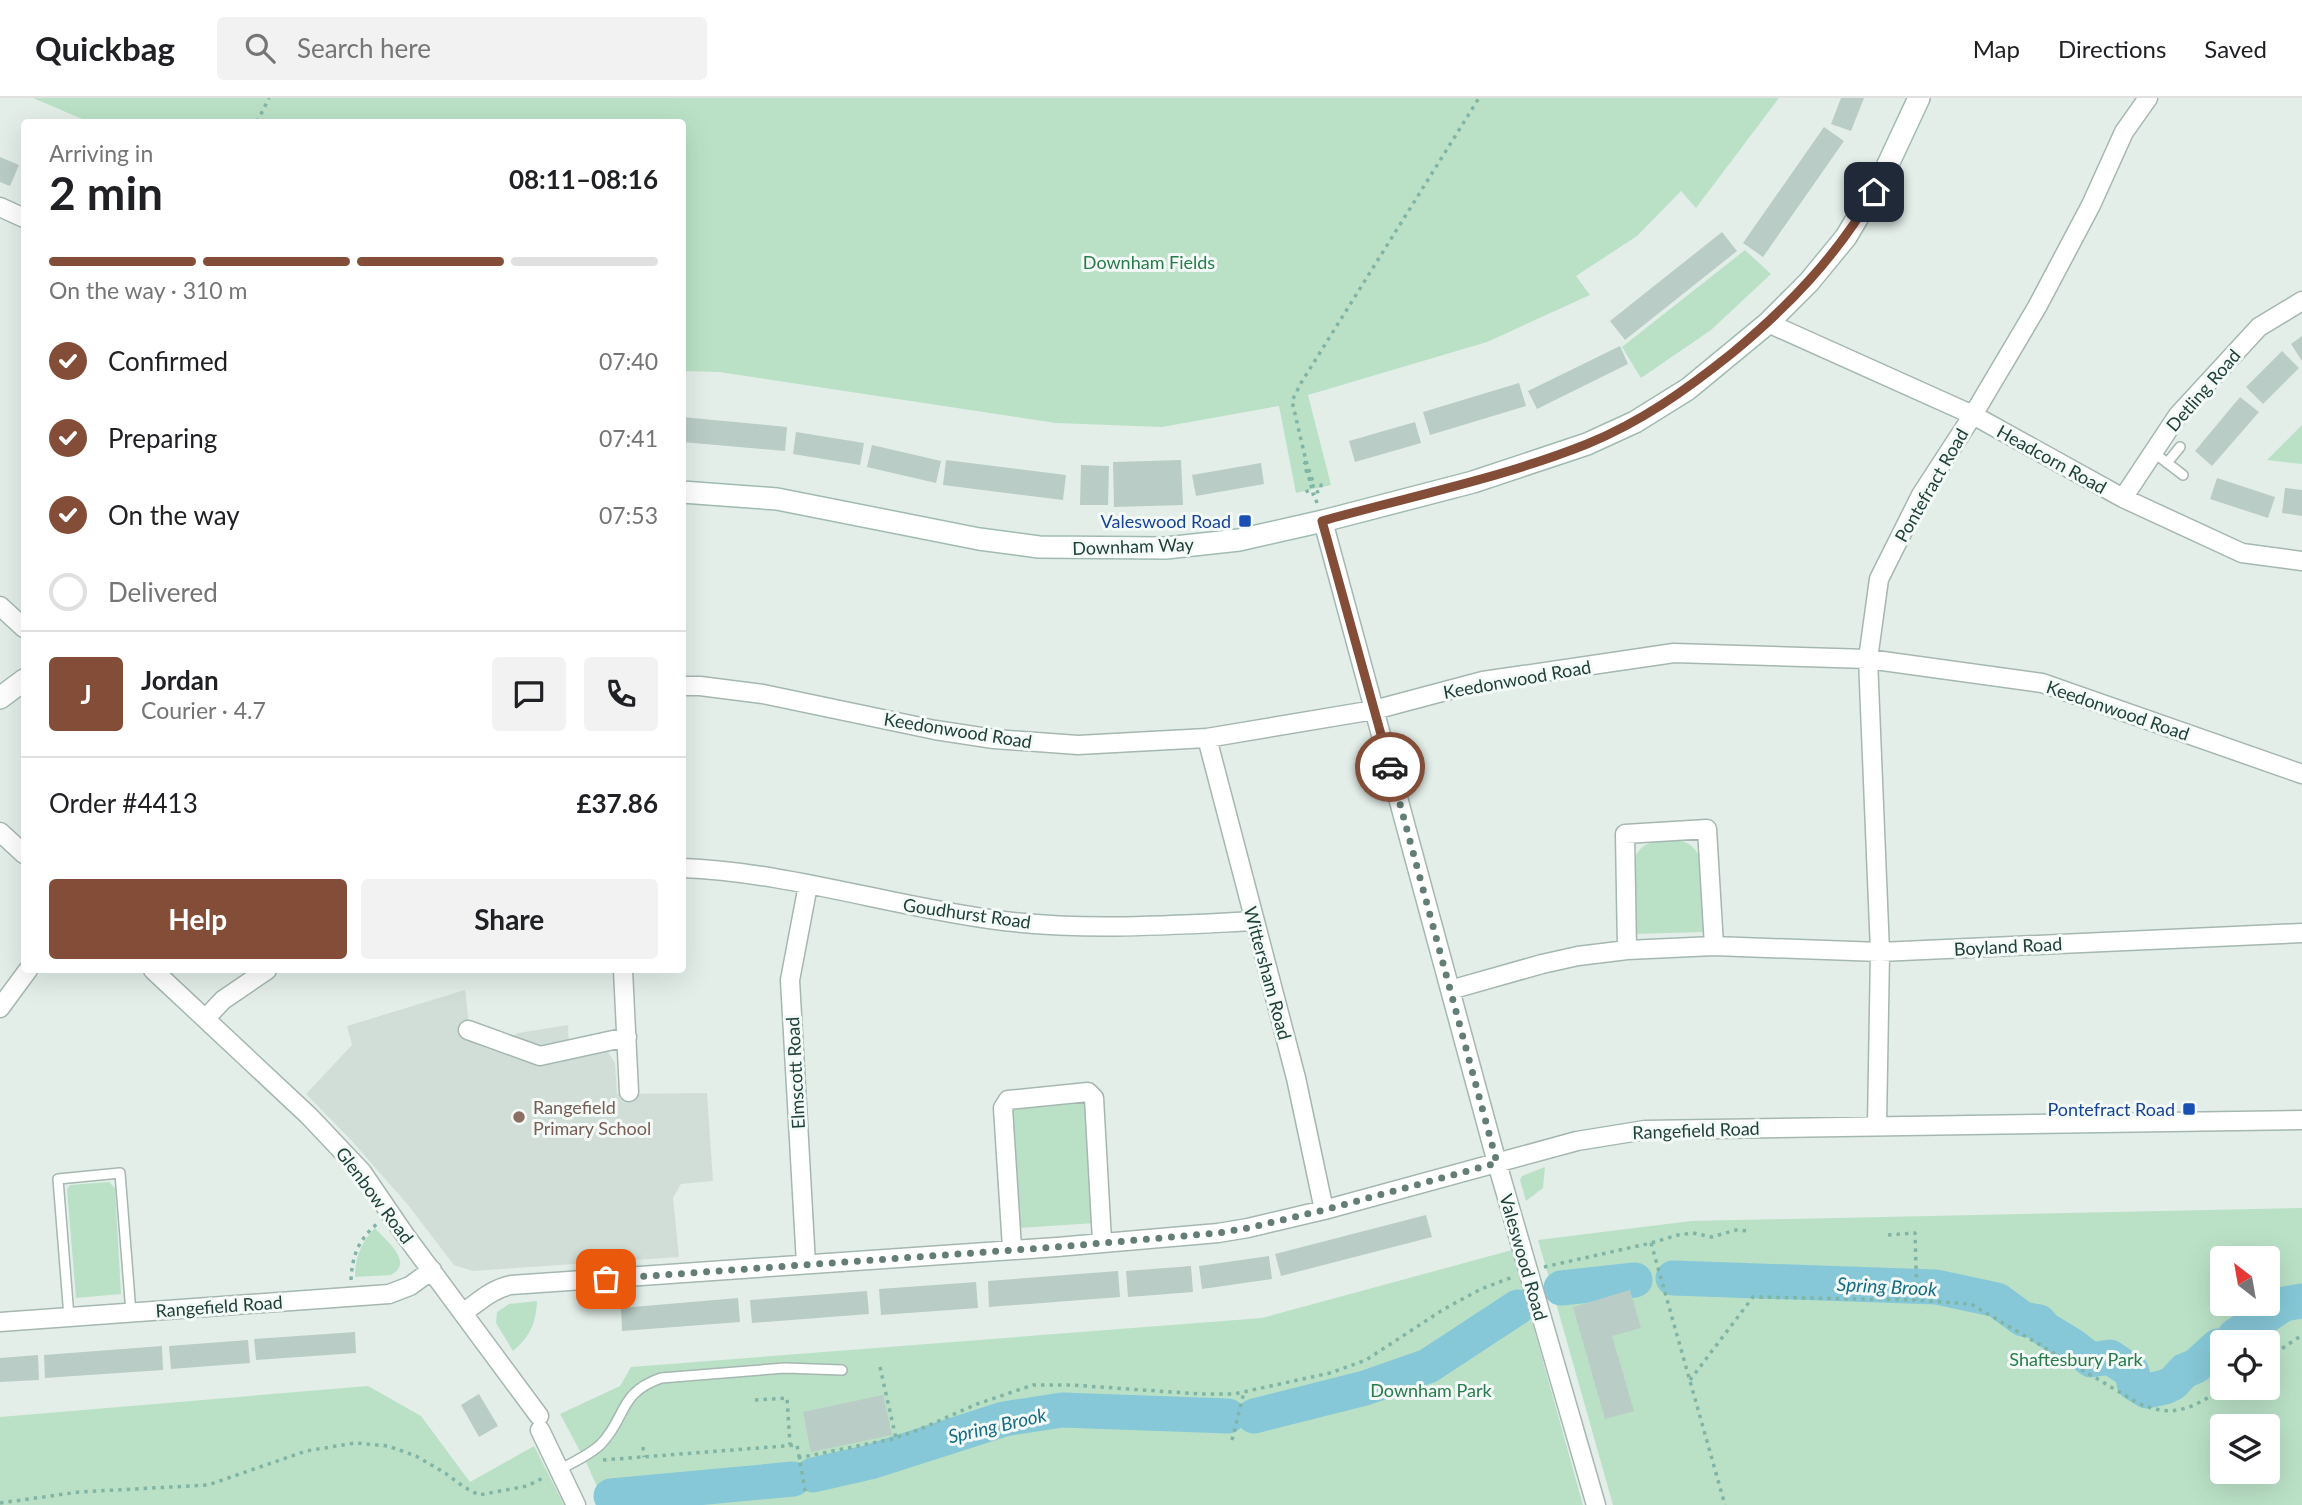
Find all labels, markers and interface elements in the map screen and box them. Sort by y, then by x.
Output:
search box [217,17,707,80]
text: Quickbag [35,28,175,68]
icon: search [241,29,279,67]
text: Search here [297,32,431,64]
text: Map [1973,34,2020,63]
text: Directions [2058,34,2166,63]
text: Saved [2204,34,2267,63]
text: Arriving in [49,139,153,167]
pin [1844,162,1904,222]
text: 08:11–08:16 [509,163,658,195]
text: 2 min [49,165,163,220]
icon: home [1855,173,1893,211]
park label: Downham Fields [1083,251,1215,273]
text: On the way · 310 m [49,276,248,304]
icon: check [49,342,87,380]
street label: Detling Road [2161,344,2245,436]
text: Confirmed [108,345,228,377]
text: 07:40 [599,347,658,375]
icon: check [49,419,87,457]
street label: Headcorn Road [1993,420,2111,498]
text: Preparing [108,422,217,454]
text: 07:41 [599,424,658,452]
street label: Pontefract Road [1890,424,1972,546]
icon: check [49,496,87,534]
text: On the way [108,499,240,531]
text: 07:53 [599,501,658,529]
place label: Valeswood Road [1101,510,1231,532]
marker: Valeswood Road [1237,513,1253,529]
street label: Downham Way [1072,533,1195,559]
text: Delivered [108,576,218,608]
street label: Keedonwood Road [1441,655,1593,703]
button: chat [492,657,566,731]
button: phone [584,657,658,731]
text: Jordan [141,664,219,696]
street label: Keedonwood Road [2044,675,2192,745]
text: J [80,678,92,710]
text: Courier · 4.7 [141,696,266,724]
street label: Keedonwood Road [882,707,1034,753]
courier [1355,732,1425,802]
icon: car [1371,748,1409,786]
text: Order #4413 [49,787,198,819]
text: £37.86 [576,787,658,819]
button: Help [49,879,347,959]
button: Share [361,879,658,959]
street label: Goudhurst Road [902,893,1032,933]
street label: Wittersham Road [1240,904,1296,1042]
street label: Boyland Road [1953,932,2063,960]
street label: Elmscott Road [781,1016,809,1130]
place label: Rangefield Primary School [533,1096,651,1139]
place label: Pontefract Road [2047,1098,2175,1120]
marker: Pontefract Road [2181,1101,2197,1117]
marker: Rangefield Primary School [511,1109,527,1125]
street label: Rangefield Road [1632,1117,1760,1143]
street label: Glenbow Road [332,1142,418,1248]
street label: Valeswood Road [1495,1191,1553,1323]
north arrow [2210,1246,2280,1316]
map controls [2210,1246,2280,1484]
pin [576,1249,636,1309]
icon: bag [587,1260,625,1298]
water label: Spring Brook [1836,1272,1939,1300]
street label: Rangefield Road [155,1291,283,1321]
button: locate [2210,1330,2280,1400]
park label: Shaftesbury Park [2009,1348,2144,1370]
park label: Downham Park [1370,1379,1493,1401]
water label: Spring Brook [946,1402,1049,1447]
button: layers [2210,1414,2280,1484]

